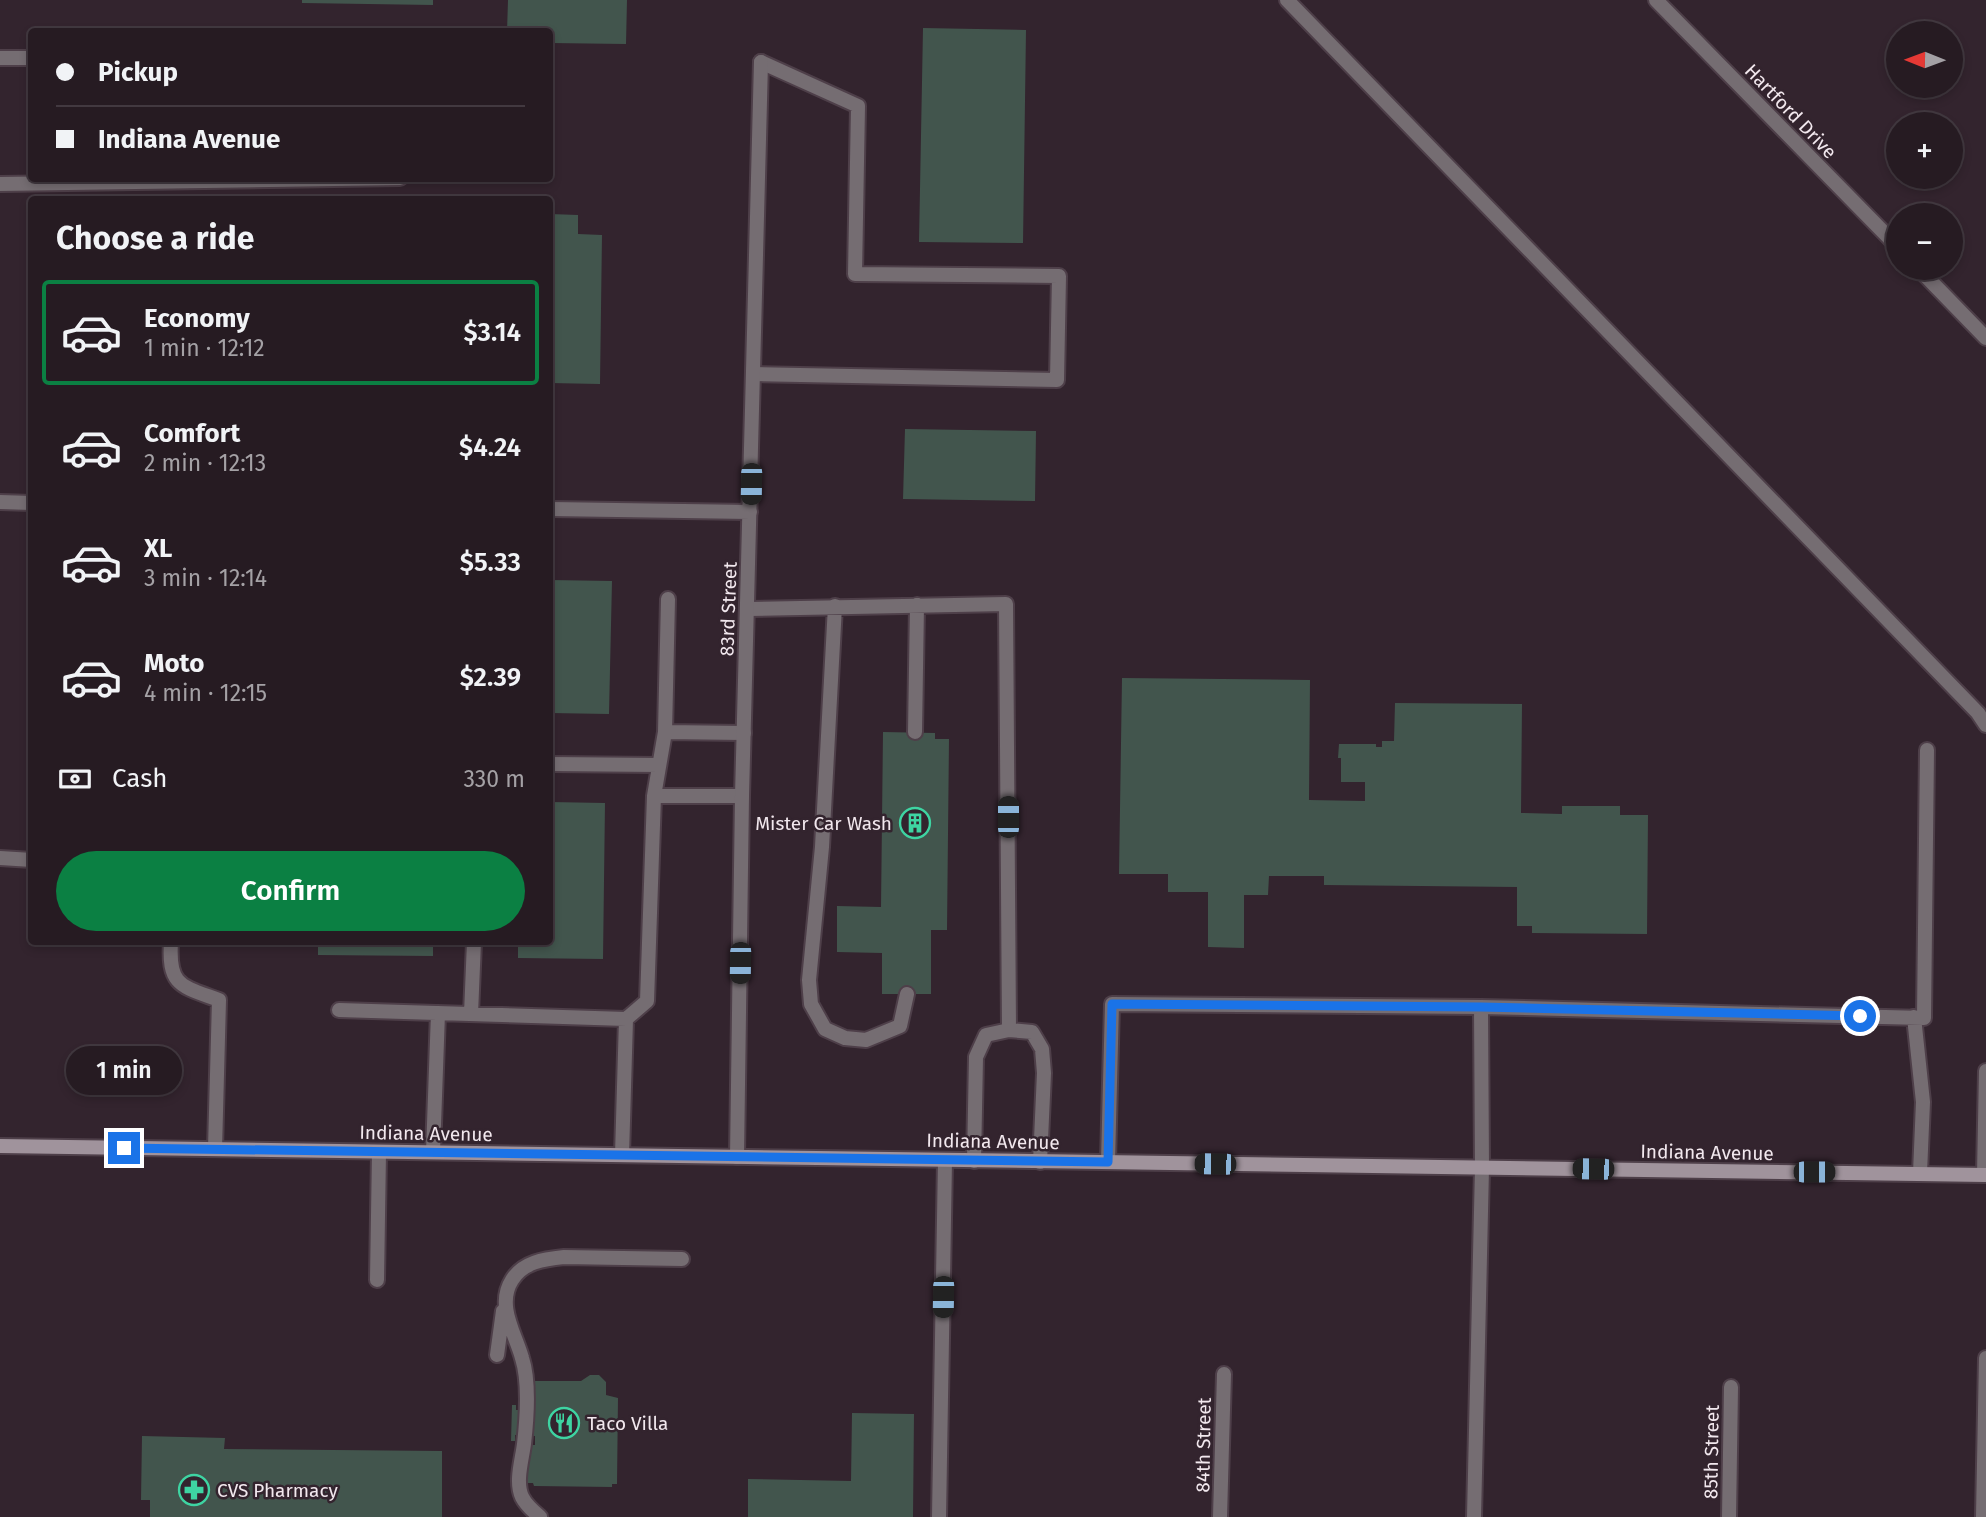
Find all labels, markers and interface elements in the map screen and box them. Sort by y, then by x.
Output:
north arrow [1886,21,1964,98]
map controls [1886,21,1963,280]
text: Pickup [98,57,178,88]
street label: Hartford Drive [1740,59,1841,163]
button: + [1886,112,1963,189]
text: Indiana Avenue [98,124,280,155]
button: − [1886,203,1963,280]
text: Choose a ride [56,219,254,257]
icon: car [60,301,123,364]
text: Economy [144,303,250,334]
text: $3.14 [463,317,521,348]
text: 1 min · 12:12 [144,334,265,362]
icon: car [60,416,123,479]
text: Comfort [144,418,240,449]
text: $4.24 [459,432,521,463]
text: 2 min · 12:13 [144,449,266,477]
car [741,463,762,505]
icon: car [60,531,123,594]
text: XL [144,533,172,564]
text: $5.33 [460,547,521,578]
street label: 83rd Street [715,561,742,657]
text: 3 min · 12:14 [144,564,267,592]
icon: car [60,646,123,709]
text: Moto [144,648,204,679]
text: $2.39 [460,662,521,693]
text: 4 min · 12:15 [144,679,267,707]
icon: cash [56,760,94,798]
text: Cash [112,763,168,794]
text: 330 m [463,765,525,793]
car [998,796,1019,838]
building icon: Mister Car Wash [898,806,932,840]
place label: Mister Car Wash [755,812,892,835]
button: Confirm [56,851,525,931]
car [730,942,751,984]
route start [1844,1000,1876,1032]
callout: 1 min [66,1046,182,1096]
text: 1 min [96,1056,152,1084]
street label: Indiana Avenue [359,1121,493,1146]
street label: Indiana Avenue [926,1129,1060,1154]
route end [108,1132,140,1164]
street label: Indiana Avenue [1640,1140,1774,1165]
car [1194,1153,1237,1175]
car [1572,1158,1615,1180]
car [1794,1162,1836,1183]
car [933,1276,954,1318]
street label: 84th Street [1191,1397,1216,1493]
street label: 85th Street [1699,1404,1724,1499]
restaurant icon: Taco Villa [547,1406,581,1440]
place label: Taco Villa [587,1412,668,1435]
pharmacy icon: CVS Pharmacy [177,1473,211,1507]
place label: CVS Pharmacy [217,1479,338,1502]

